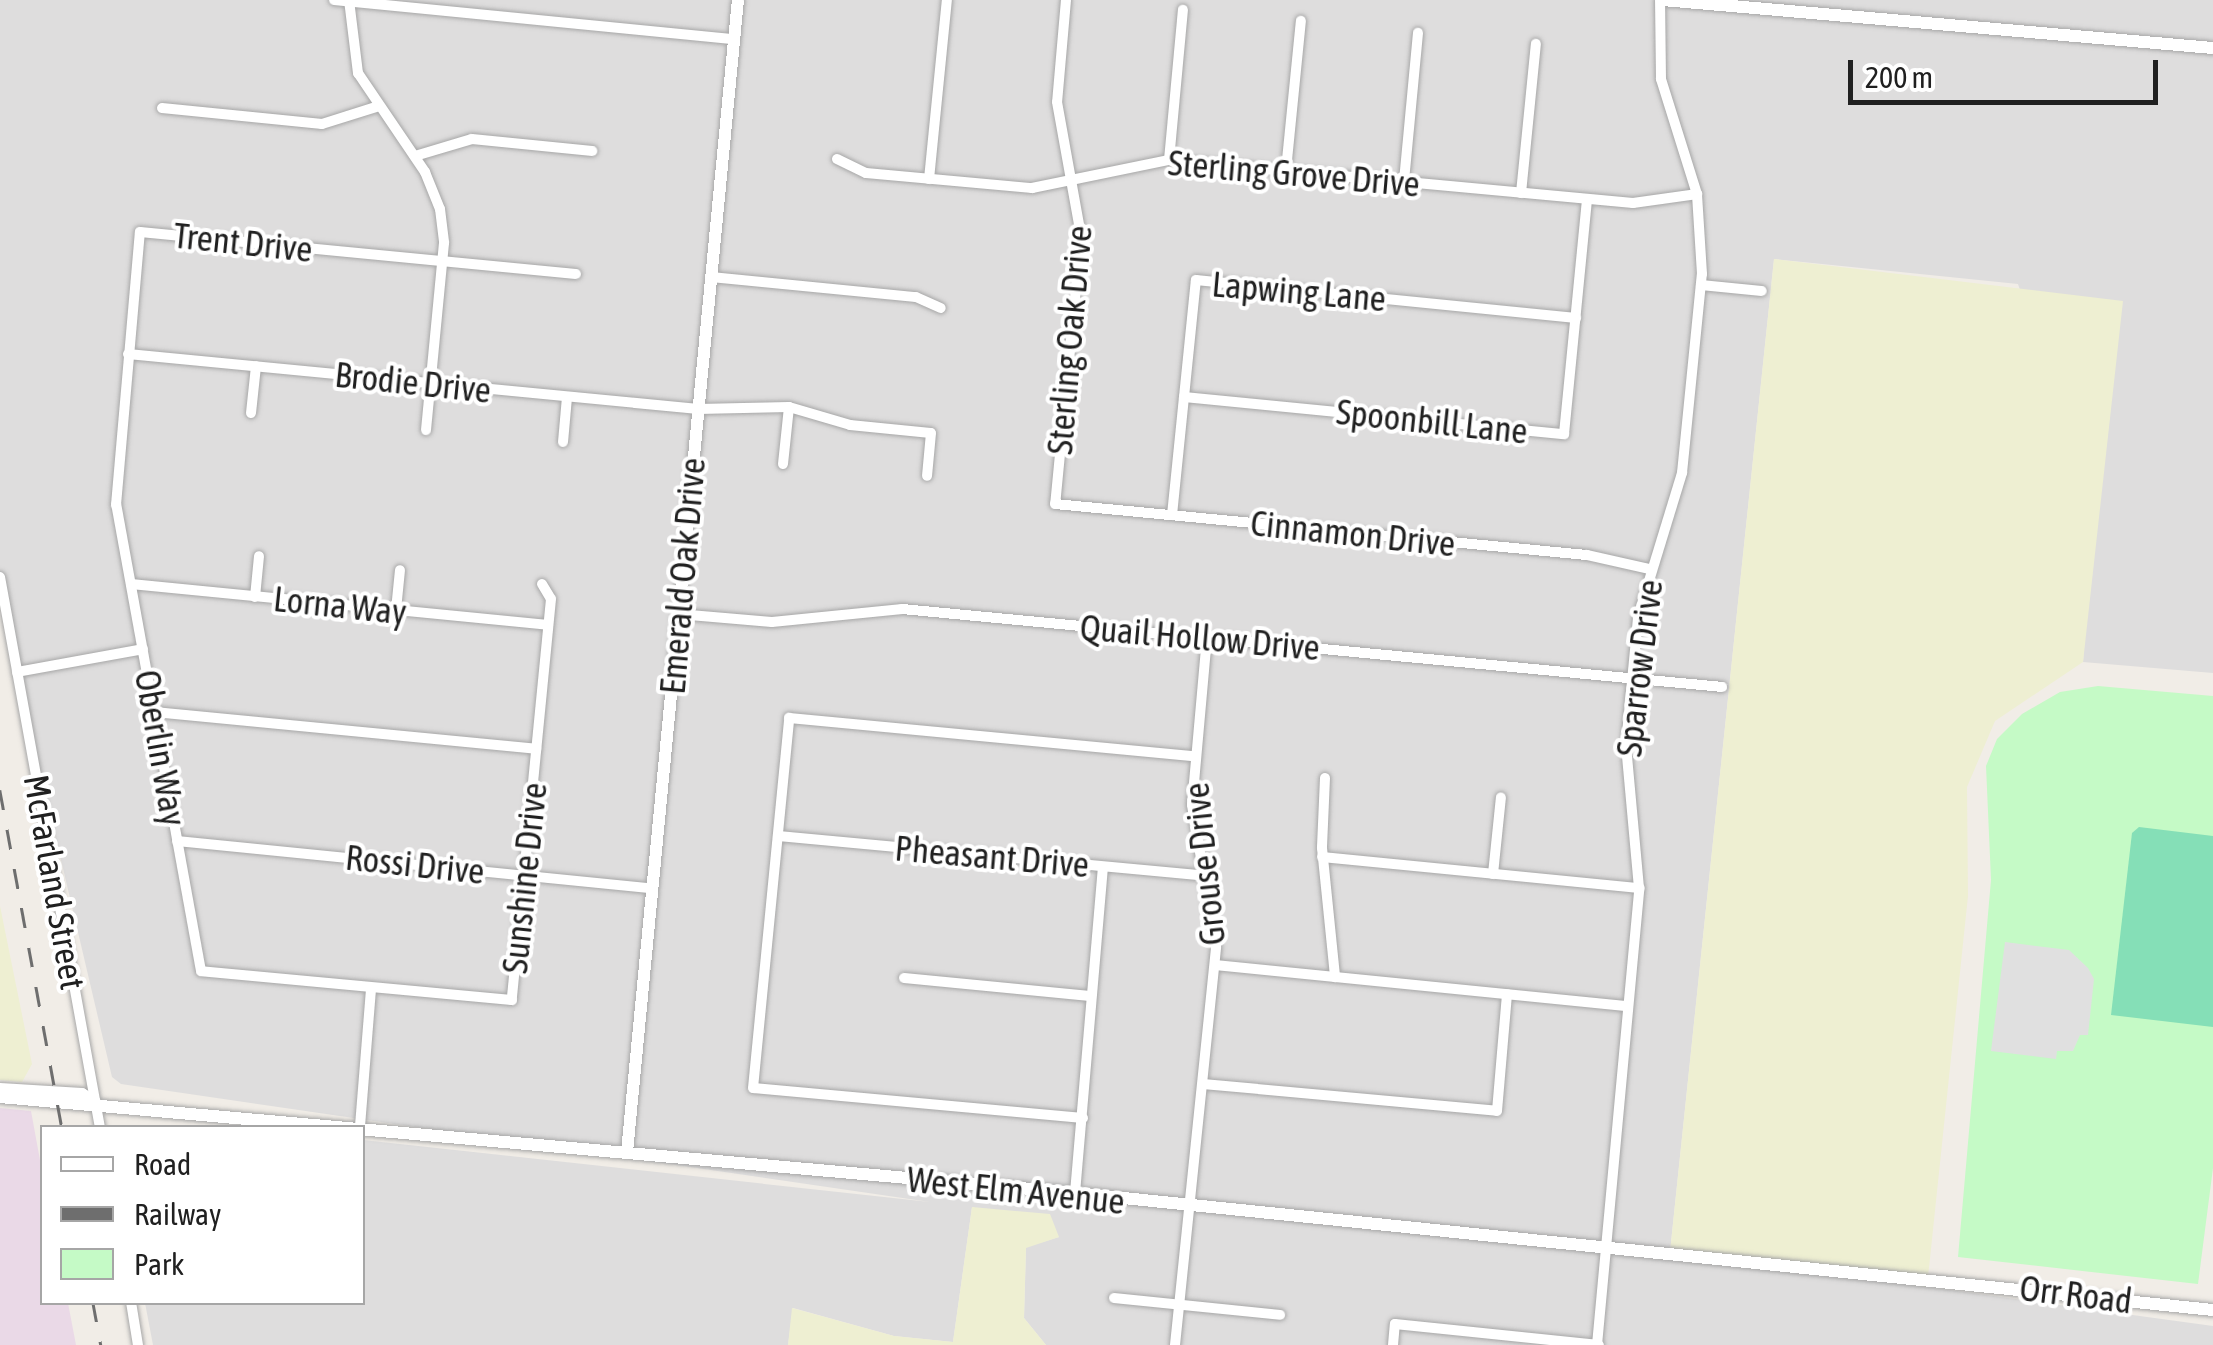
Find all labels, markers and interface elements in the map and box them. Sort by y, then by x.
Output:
scale bar [1853,40,2163,102]
text: 200 m [1865,60,1933,94]
street label: Sterling Grove Drive [1166,141,1422,205]
street label: Trent Drive [172,214,314,270]
street label: Sterling Oak Drive [1038,224,1100,456]
street label: Lapwing Lane [1210,262,1388,320]
street label: Brodie Drive [333,353,493,411]
street label: Spoonbill Lane [1334,390,1530,452]
street label: Emerald Oak Drive [651,456,713,696]
street label: Cinnamon Drive [1249,501,1457,565]
street label: Lorna Way [271,577,409,633]
street label: Sparrow Drive [1607,577,1671,759]
street label: Quail Hollow Drive [1078,606,1322,668]
street label: Oberlin Way [127,667,195,829]
street label: McFarland Street [15,771,95,993]
street label: Sunshine Drive [493,781,555,975]
street label: Grouse Drive [1175,781,1233,947]
street label: Pheasant Drive [893,827,1091,885]
street label: Rossi Drive [343,836,487,892]
legend [40,1125,365,1305]
text: Road [134,1147,191,1181]
street label: West Elm Avenue [905,1158,1127,1222]
text: Railway [134,1197,221,1231]
text: Park [134,1247,184,1281]
street label: Orr Road [2018,1266,2134,1322]

